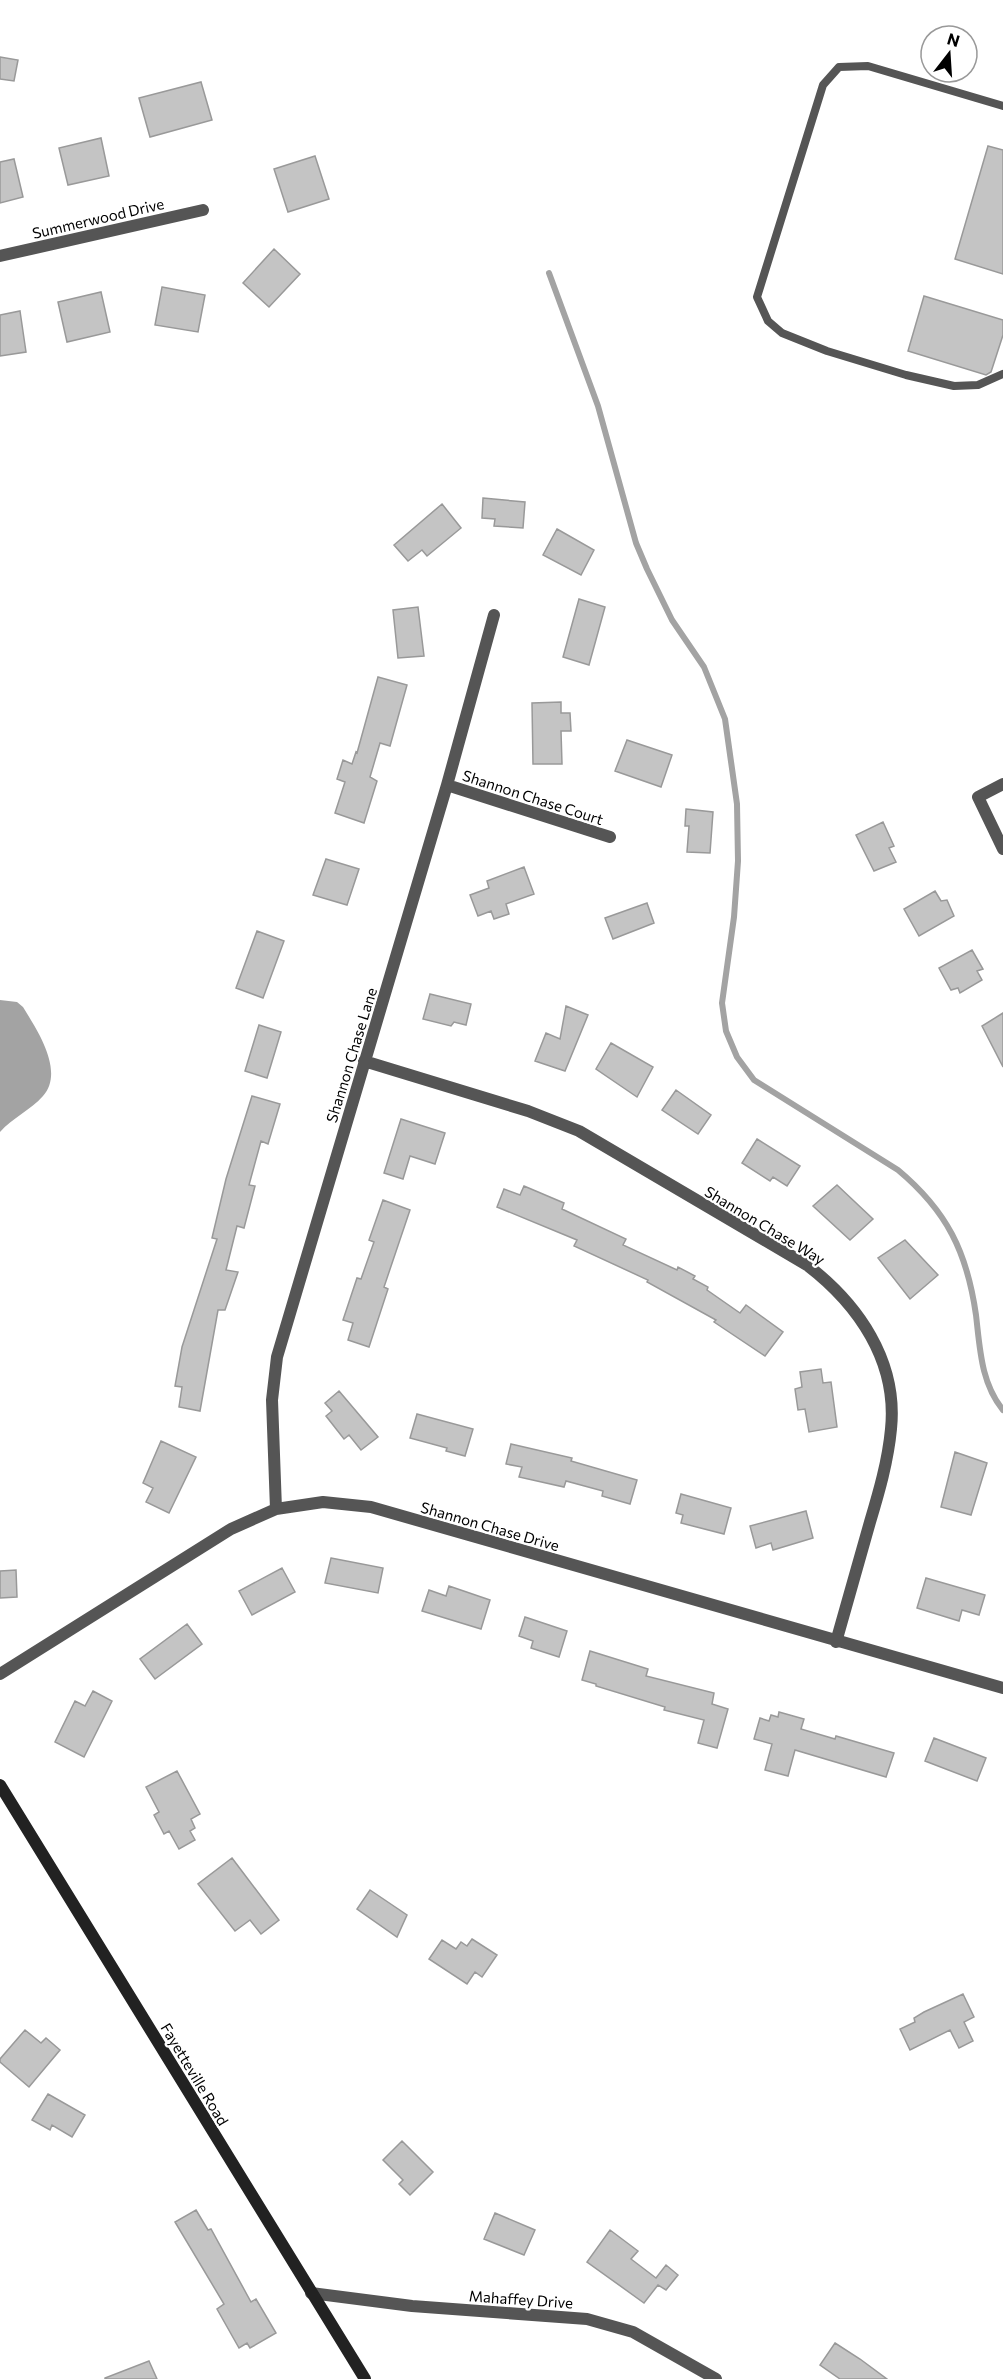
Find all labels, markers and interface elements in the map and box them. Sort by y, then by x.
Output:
north arrow [919,24,979,84]
text: N [945,28,962,50]
street label: Summerwood Drive [30,194,166,242]
street label: Shannon Chase Court [460,766,606,828]
street label: Shannon Chase Lane [322,985,380,1125]
street label: Shannon Chase Way [702,1182,829,1268]
street label: Shannon Chase Drive [419,1498,561,1554]
street label: Fayetteville Road [157,2020,233,2128]
street label: Mahaffey Drive [468,2286,574,2312]

